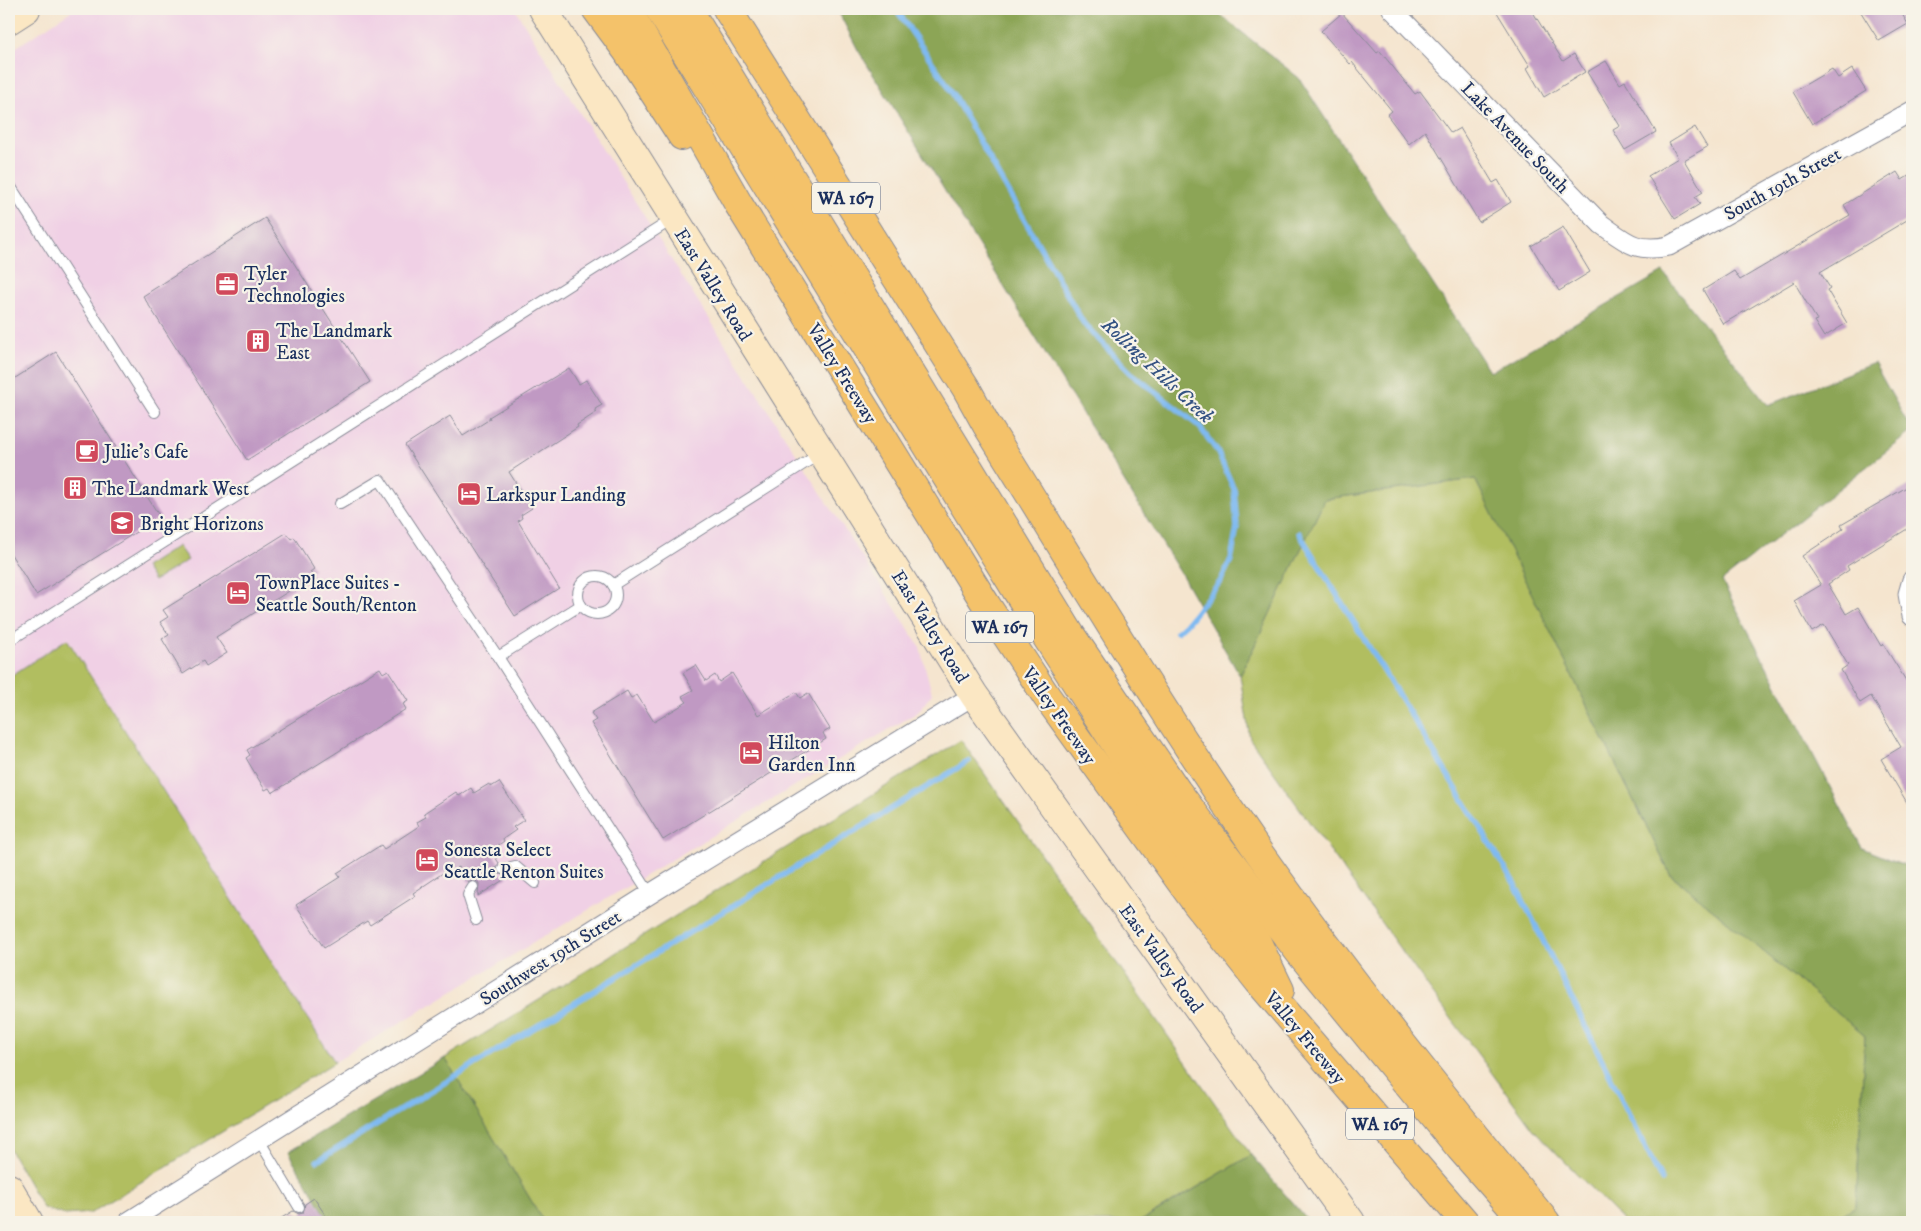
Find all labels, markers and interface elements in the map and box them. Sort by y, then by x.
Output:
street label: Lake Avenue South [1456,77,1574,199]
street label: South 19th Street [1720,143,1845,226]
road number: WA 167 [812,182,880,214]
street label: East Valley Road [669,224,757,346]
place label: Tyler Technologies [244,263,345,308]
office icon: Tyler Technologies [214,271,240,297]
water label: Rolling Hills Creek [1095,312,1219,430]
street label: Valley Freeway [801,319,882,429]
place label: The Landmark East [276,320,393,365]
building icon: The Landmark East [245,328,271,354]
cafe icon: Julie's Cafe [74,438,100,464]
place label: Julie's Cafe [102,441,189,464]
building icon: The Landmark West [62,475,88,501]
place label: The Landmark West [92,478,249,501]
hotel icon: Larkspur Landing [456,481,482,507]
place label: Larkspur Landing [486,484,626,507]
school or university icon: Bright Horizons [109,510,135,536]
place label: Bright Horizons [140,513,264,536]
street label: East Valley Road [886,566,974,688]
place label: TownPlace Suites - Seattle South/Renton [256,572,417,617]
hotel icon: TownPlace Suites - Seattle South/Renton [225,580,251,606]
road number: WA 167 [966,612,1034,642]
street label: Valley Freeway [1016,662,1101,770]
place label: Hilton Garden Inn [768,732,855,777]
hotel icon: Hilton Garden Inn [738,740,764,766]
place label: Sonesta Select Seattle Renton Suites [444,839,603,884]
hotel icon: Sonesta Select Seattle Renton Suites [414,847,440,873]
street label: East Valley Road [1114,900,1208,1018]
street label: Southwest 19th Street [476,906,626,1011]
street label: Valley Freeway [1259,986,1351,1090]
road number: WA 167 [1346,1108,1414,1140]

